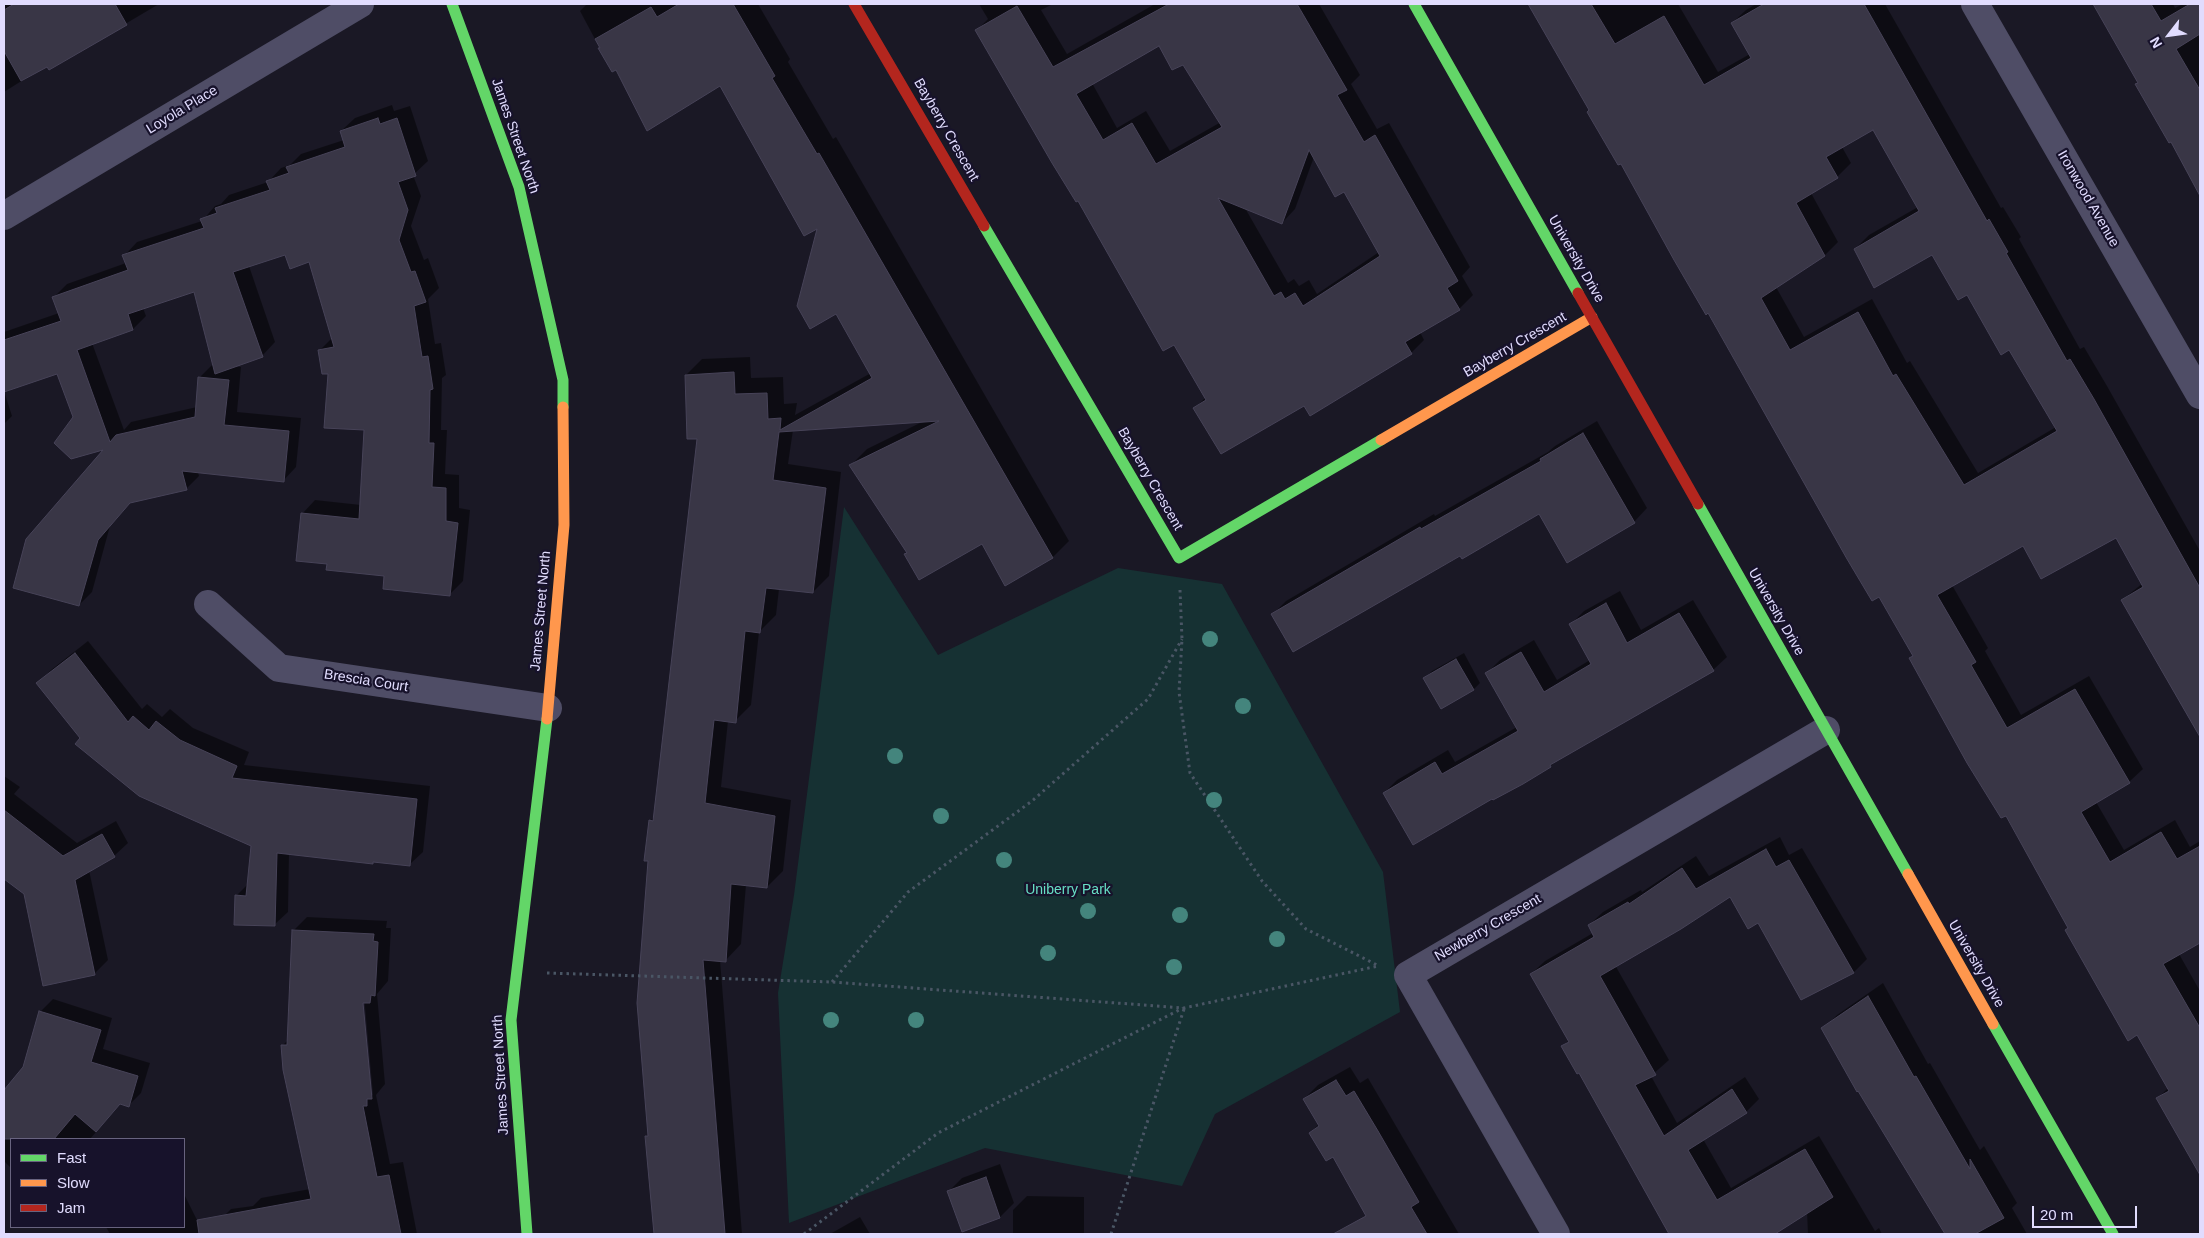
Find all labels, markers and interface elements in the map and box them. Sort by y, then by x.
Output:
north arrow [2144,10,2194,60]
text: N [2147,34,2165,51]
street label: James Street North [487,76,543,196]
street label: Bayberry Crescent [910,76,982,184]
street label: Loyola Place [143,82,221,138]
street label: Ironwood Avenue [2054,148,2122,250]
street label: University Drive [1544,212,1608,306]
street label: Bayberry Crescent [1461,309,1569,381]
street label: Bayberry Crescent [1114,425,1186,533]
street label: James Street North [527,550,555,672]
street label: University Drive [1744,565,1808,659]
street label: Brescia Court [323,666,409,696]
park label: Uniberry Park [1025,882,1111,898]
street label: Newberry Crescent [1432,891,1544,965]
street label: University Drive [1944,917,2008,1011]
street label: James Street North [489,1014,513,1136]
legend [10,1138,185,1228]
text: Fast [57,1149,86,1166]
text: Slow [57,1174,90,1191]
scale bar [2034,1196,2139,1228]
text: Jam [57,1199,85,1216]
text: 20 m [2040,1206,2073,1223]

